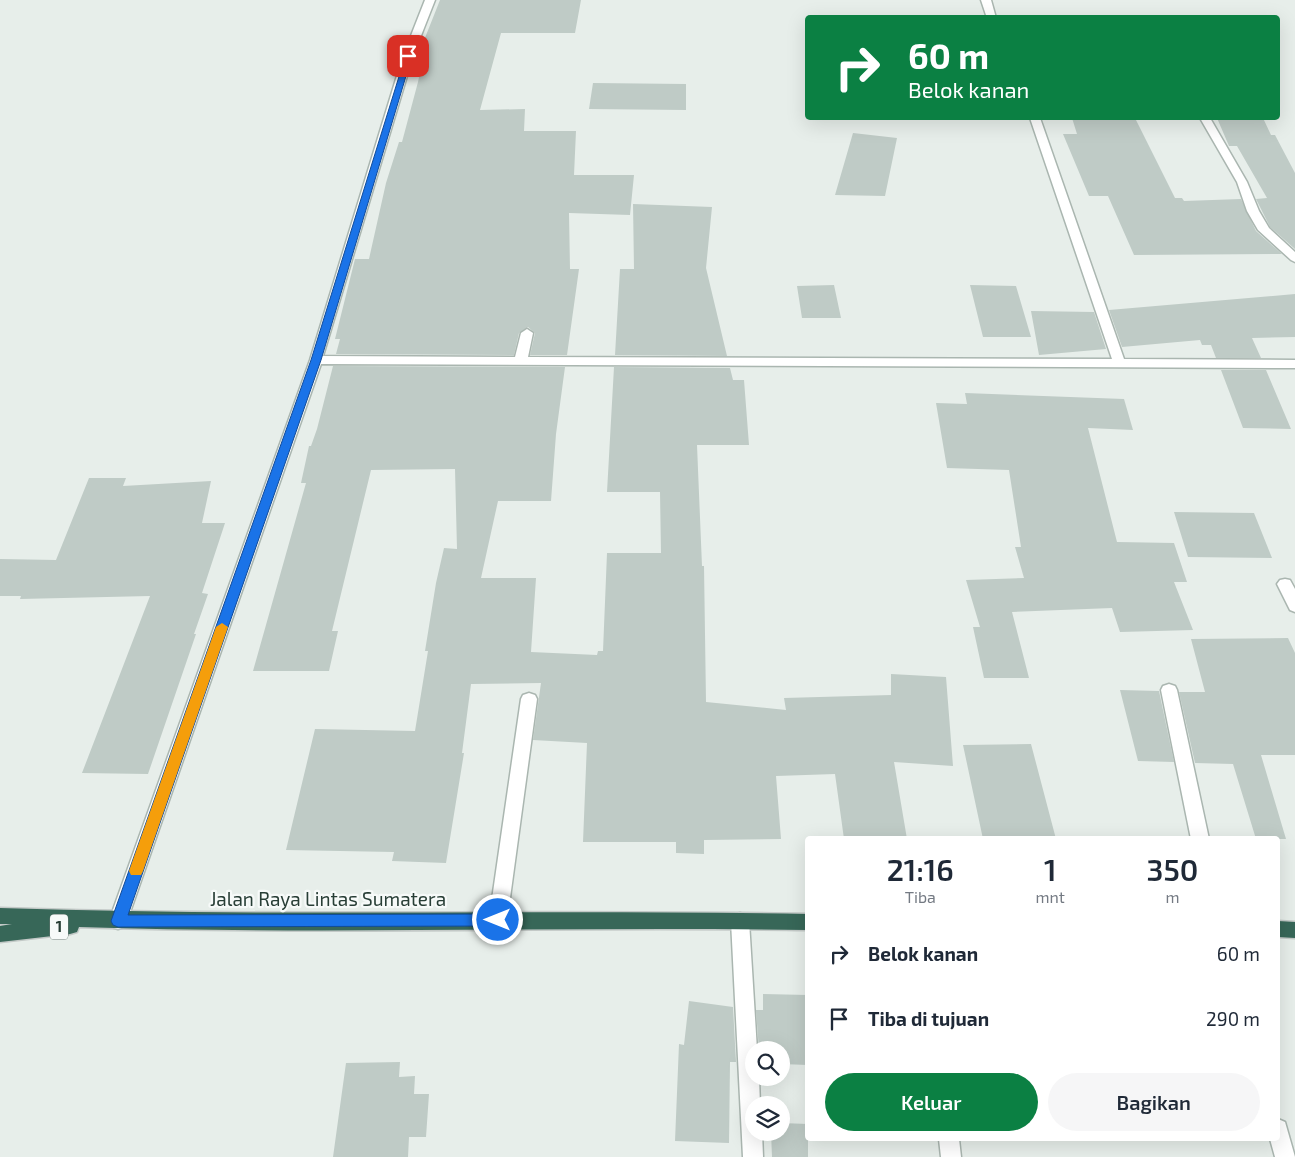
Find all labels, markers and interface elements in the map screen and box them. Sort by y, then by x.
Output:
text: 60 m [908,34,989,76]
pin [387,35,429,77]
icon: right [825,35,890,100]
icon: arrive [394,42,422,70]
text: Belok kanan [908,76,1029,102]
text: 21:16 [887,851,954,887]
text: 1 [1044,851,1056,887]
text: 350 [1147,851,1198,887]
street label: Jalan Raya Lintas Sumatera [210,887,446,910]
text: Tiba [905,887,936,906]
text: mnt [1035,887,1065,906]
text: m [1165,887,1179,906]
position arrow [471,893,523,945]
road number: 1 [50,914,68,940]
icon: right [825,940,853,968]
text: Belok kanan [868,942,978,965]
text: 60 m [1217,942,1260,965]
icon: arrive [825,1005,853,1033]
text: Tiba di tujuan [868,1007,989,1030]
text: 290 m [1206,1007,1260,1030]
map controls [745,1041,790,1141]
button: search [745,1041,790,1086]
button: Keluar [825,1073,1038,1131]
button: Bagikan [1048,1073,1260,1131]
button: layers [745,1096,790,1141]

